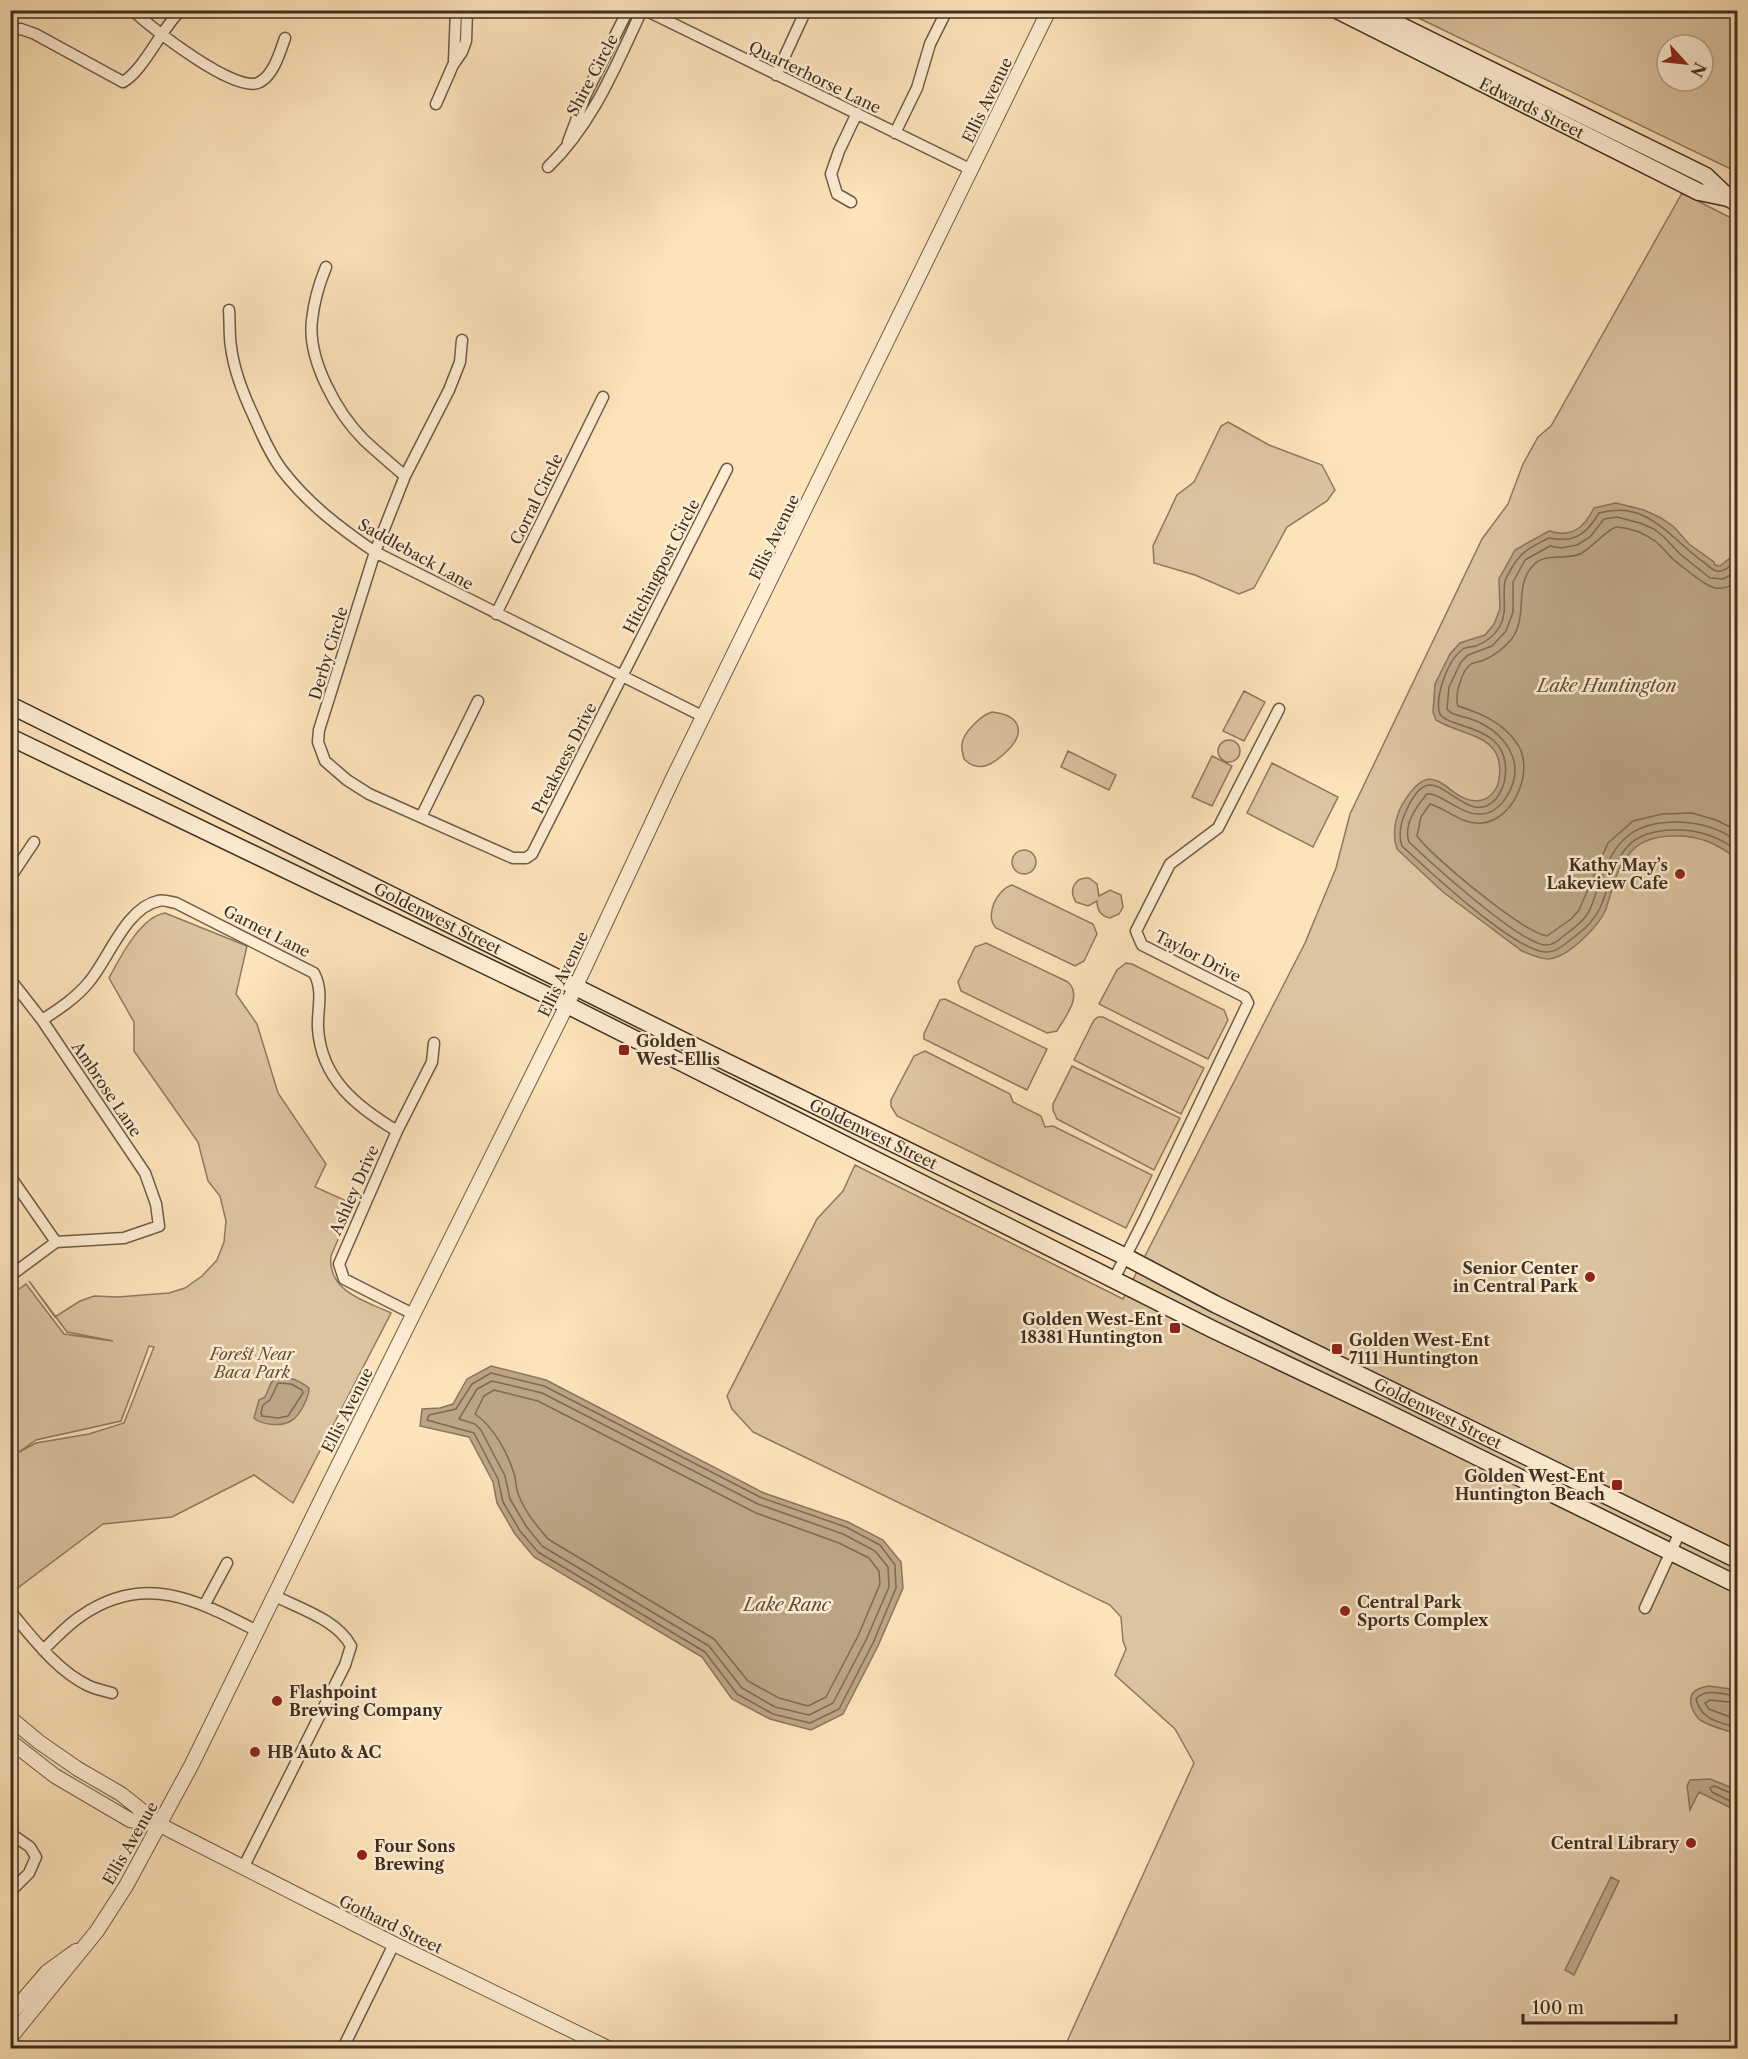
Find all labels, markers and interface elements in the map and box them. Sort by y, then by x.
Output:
street label: Shire Circle [562,31,622,119]
north arrow [1655,33,1715,93]
street label: Quarterhorse Lane [746,36,884,118]
street label: Ellis Avenue [958,54,1016,146]
text: N [1686,59,1710,81]
street label: Edwards Street [1476,73,1588,143]
street label: Corral Circle [505,450,567,548]
street label: Ellis Avenue [745,491,803,583]
street label: Hitchingpost Circle [618,495,704,637]
street label: Saddleback Lane [355,514,477,594]
street label: Derby Circle [304,604,352,702]
water label: Lake Huntington [1535,675,1677,697]
street label: Preakness Drive [527,699,601,817]
place label: Kathy May’s Lakeview Cafe [1547,855,1668,893]
marker: Kathy May’s Lakeview Cafe [1673,867,1687,881]
street label: Goldenwest Street [371,878,505,959]
street label: Garnet Lane [220,901,314,961]
street label: Taylor Drive [1152,926,1245,986]
street label: Ellis Avenue [534,928,592,1020]
place label: Golden West-Ellis [635,1031,720,1069]
street label: Ambrose Lane [67,1037,146,1141]
marker: Golden West-Ellis [617,1043,631,1057]
street label: Goldenwest Street [806,1094,941,1174]
street label: Ashley Drive [325,1142,383,1239]
place label: Senior Center in Central Park [1453,1258,1578,1296]
marker: Senior Center in Central Park [1583,1270,1597,1284]
place label: Golden West-Ent 18381 Huntington [1020,1309,1164,1347]
marker: Golden West-Ent 18381 Huntington [1168,1321,1182,1335]
place label: Golden West-Ent 7111 Huntington [1349,1330,1490,1368]
marker: Golden West-Ent 7111 Huntington [1330,1342,1344,1356]
park label: Forest Near Baca Park [208,1344,296,1382]
street label: Ellis Avenue [317,1364,377,1456]
street label: Goldenwest Street [1371,1373,1505,1453]
place label: Golden West-Ent Huntington Beach [1455,1466,1606,1504]
marker: Golden West-Ent Huntington Beach [1610,1478,1624,1492]
place label: Central Park Sports Complex [1357,1592,1489,1630]
water label: Lake Ranc [741,1594,832,1616]
marker: Central Park Sports Complex [1338,1604,1352,1618]
place label: Flashpoint Brewing Company [289,1682,444,1720]
marker: Flashpoint Brewing Company [270,1694,284,1708]
place label: HB Auto & AC [267,1742,381,1762]
marker: HB Auto & AC [248,1745,262,1759]
street label: Ellis Avenue [98,1798,162,1888]
place label: Central Library [1551,1833,1680,1853]
place label: Four Sons Brewing [374,1836,455,1874]
marker: Central Library [1684,1836,1698,1850]
marker: Four Sons Brewing [355,1848,369,1862]
street label: Gothard Street [336,1890,446,1958]
scale bar [1523,1987,1676,2025]
text: 100 m [1532,1997,1584,2019]

